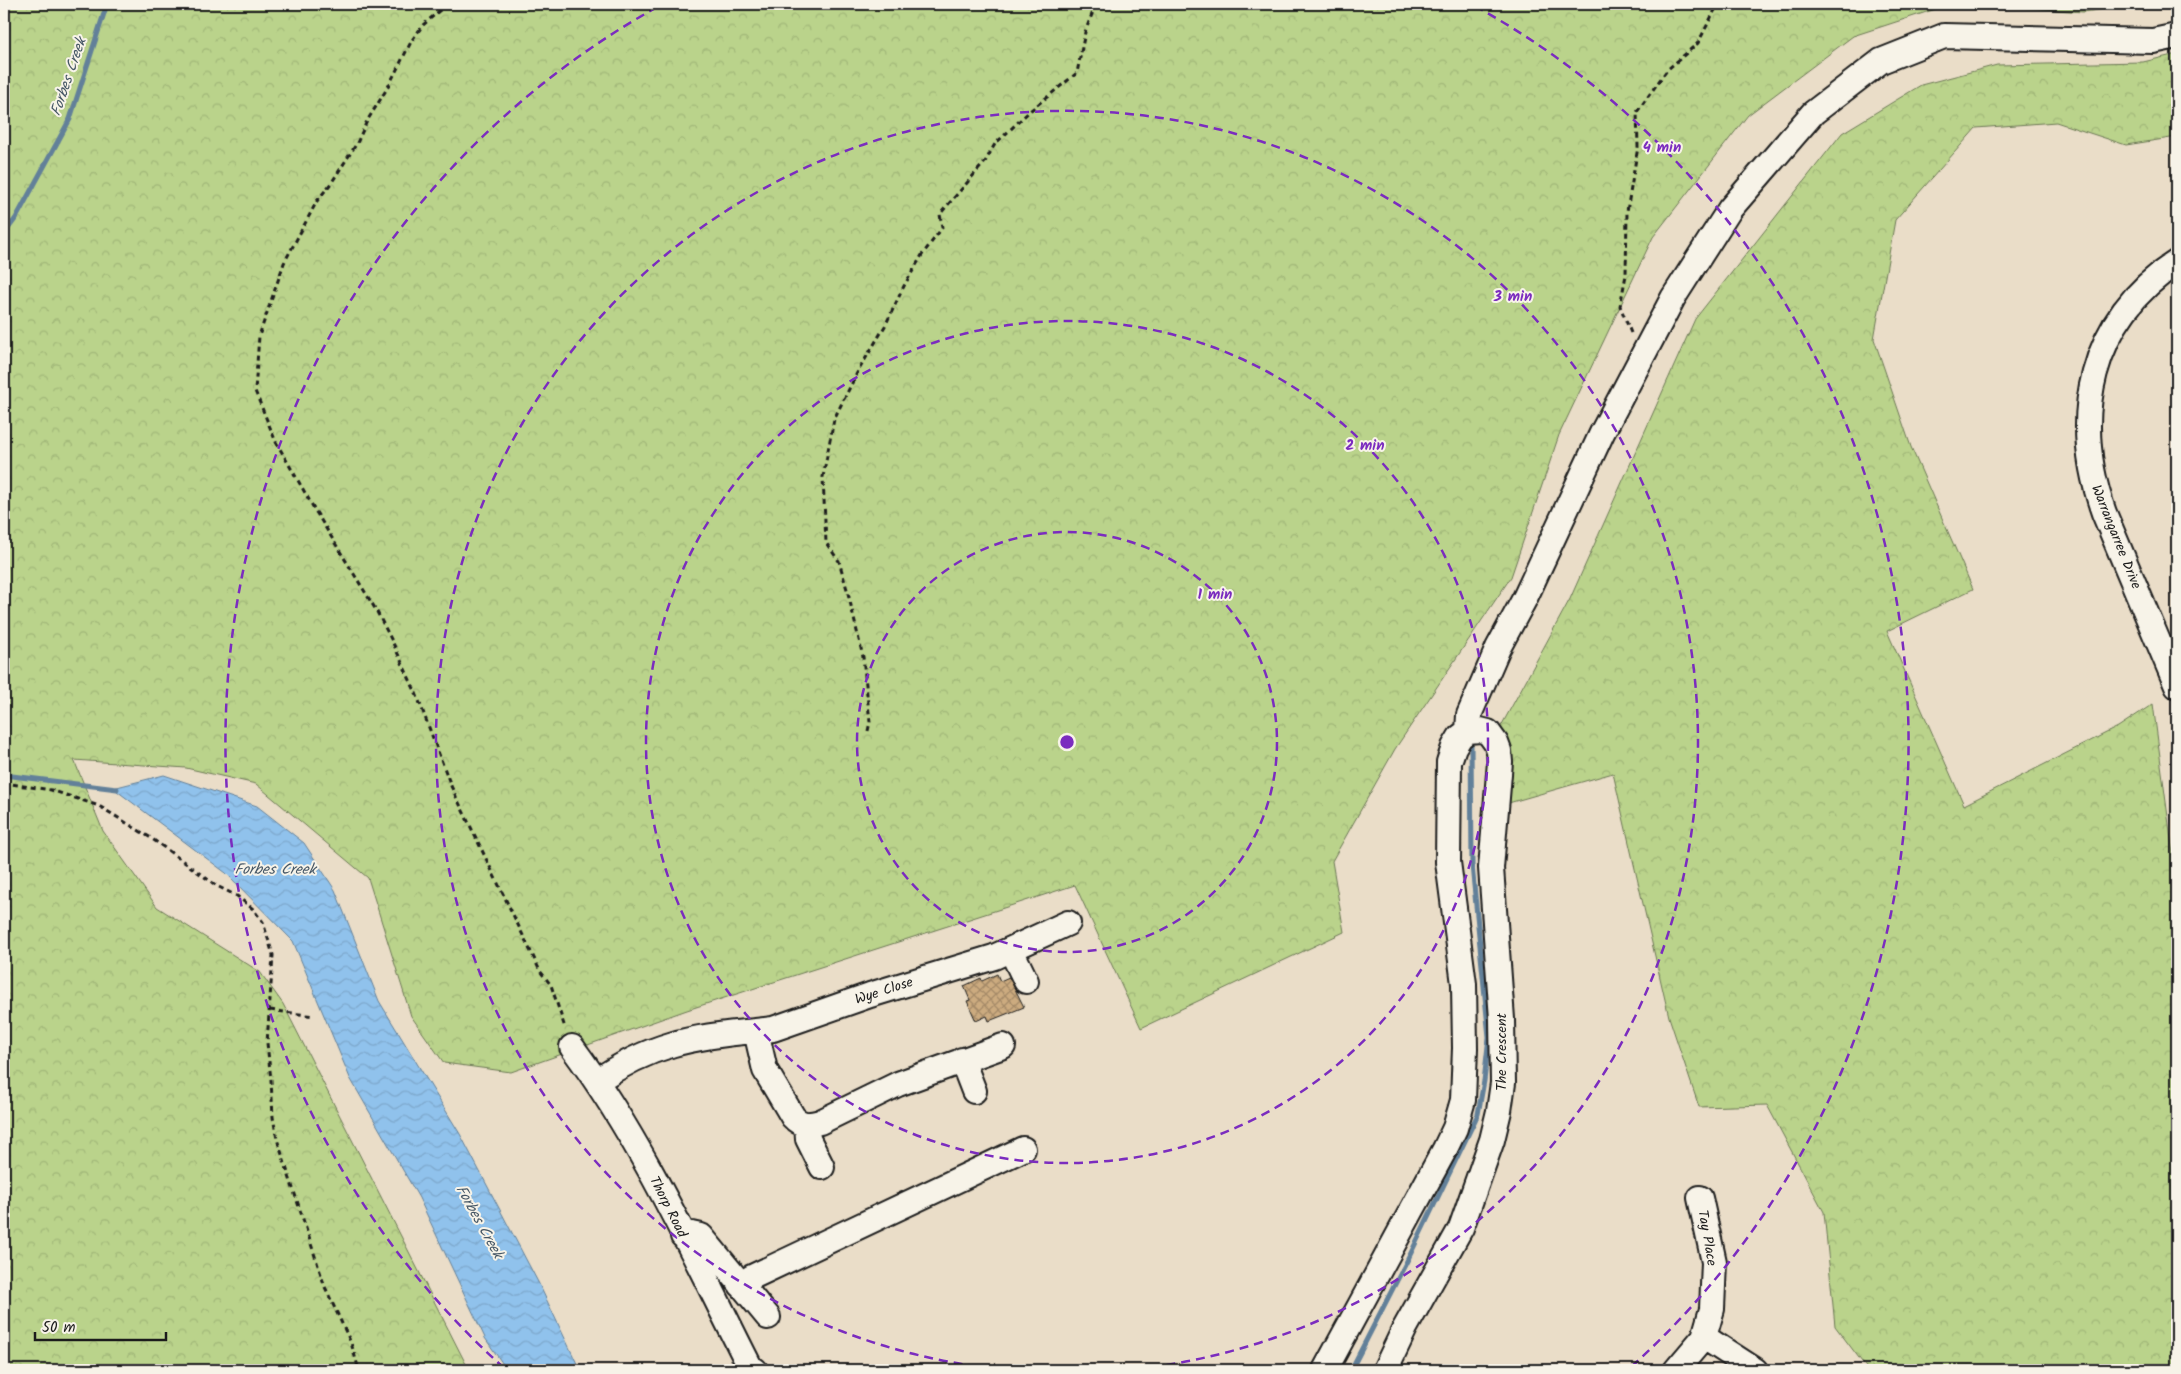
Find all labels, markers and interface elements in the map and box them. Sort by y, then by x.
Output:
water label: Forbes Creek [44,33,94,119]
text: 4 min [1643,136,1681,160]
text: 3 min [1493,285,1532,309]
text: 2 min [1345,434,1385,458]
street label: Warrangarree Drive [2085,482,2147,593]
text: 1 min [1198,583,1232,607]
centre of rings [1058,733,1076,751]
water label: Forbes Creek [234,858,318,882]
street label: Wye Close [852,971,917,1011]
street label: The Crescent [1491,1013,1513,1091]
street label: Thorp Road [643,1172,693,1242]
water label: Forbes Creek [449,1181,510,1265]
street label: Tay Place [1691,1208,1723,1268]
scale bar [35,1309,166,1341]
text: 50 m [42,1316,76,1340]

